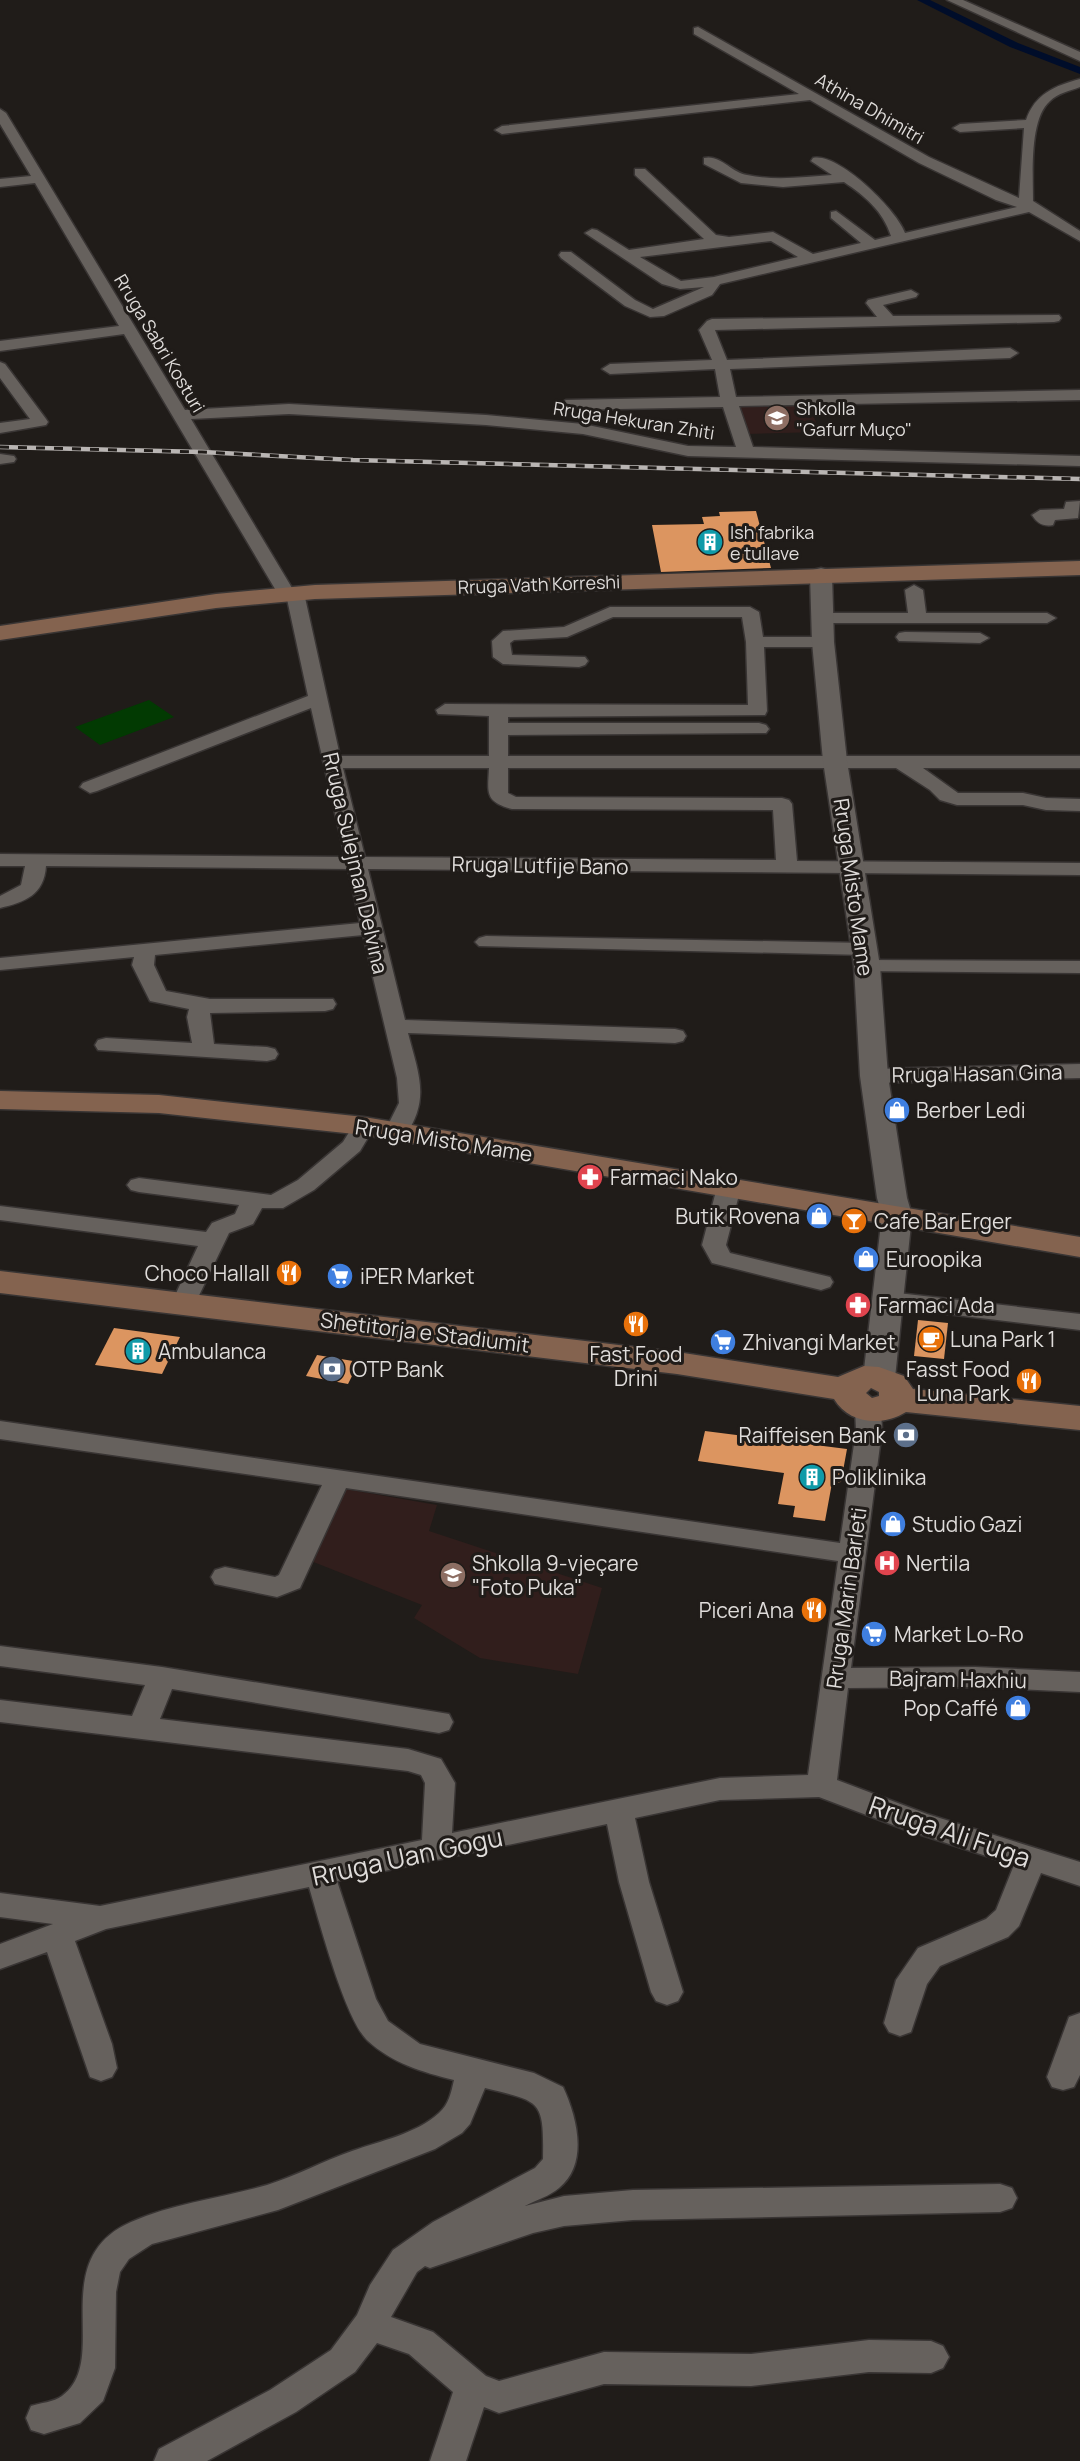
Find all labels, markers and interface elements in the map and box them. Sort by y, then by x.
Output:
street label: Athina Dhimitri [811,67,929,149]
street label: Rruga Sabri Kosturi [109,269,211,417]
street label: Rruga Hekuran Zhiti [552,395,716,445]
place label: Shkolla "Gafurr Muço" [796,396,912,441]
school or university icon: Shkolla "Gafurr Muço" [762,403,792,433]
place label: Ish fabrika e tullave [730,520,814,565]
building icon: Ish fabrika e tullave [695,527,725,557]
street label: Rruga Vath Korreshi [457,569,621,599]
street label: Rruga Sulejman Delvina [317,749,395,977]
street label: Rruga Misto Mame [828,796,880,978]
street label: Rruga Lutfije Bano [451,849,629,881]
street label: Rruga Hasan Gina [891,1058,1063,1088]
shop icon: Berber Ledi [882,1095,912,1125]
place label: Berber Ledi [916,1096,1026,1124]
street label: Rruga Misto Mame [353,1112,535,1168]
pharmacy icon: Farmaci Nako [575,1162,605,1192]
place label: Farmaci Nako [610,1163,738,1191]
shop icon: Butik Rovena [804,1201,834,1231]
place label: Butik Rovena [675,1202,800,1230]
bar icon: Cafe Bar Erger [839,1206,869,1236]
place label: Cafe Bar Erger [874,1207,1012,1235]
shop icon: Euroopika [851,1244,881,1274]
place label: Euroopika [886,1245,982,1273]
restaurant icon: Choco Hallall [274,1258,304,1288]
place label: Choco Hallall [145,1259,270,1287]
supermarket icon: iPER Market [325,1261,355,1291]
place label: iPER Market [360,1262,475,1290]
pharmacy icon: Farmaci Ada [843,1290,873,1320]
place label: Farmaci Ada [878,1291,995,1319]
street label: Shetitorja e Stadiumit [319,1305,531,1359]
restaurant icon: Fast Food Drini [621,1309,651,1339]
cafe icon: Luna Park 1 [916,1324,946,1354]
place label: Luna Park 1 [950,1325,1056,1353]
supermarket icon: Zhivangi Market [708,1327,738,1357]
place label: Zhivangi Market [742,1328,896,1356]
building icon: Ambulanca [123,1336,153,1366]
place label: Ambulanca [158,1337,266,1365]
place label: Fast Food Drini [590,1340,683,1392]
bank icon: OTP Bank [317,1354,347,1384]
place label: OTP Bank [352,1355,444,1383]
place label: Fasst Food Luna Park [906,1355,1011,1407]
restaurant icon: Fasst Food Luna Park [1014,1366,1044,1396]
bank icon: Raiffeisen Bank [891,1420,921,1450]
place label: Raiffeisen Bank [738,1421,887,1449]
building icon: Poliklinika [797,1462,827,1492]
place label: Poliklinika [832,1463,927,1491]
street label: Rruga Marin Barleti [819,1506,873,1690]
shop icon: Studio Gazi [878,1509,908,1539]
place label: Studio Gazi [912,1510,1022,1538]
hospital icon: Nertila [872,1548,902,1578]
place label: Shkolla 9-vjeçare "Foto Puka" [472,1549,639,1601]
place label: Nertila [906,1549,970,1577]
school or university icon: Shkolla 9-vjeçare "Foto Puka" [438,1560,468,1590]
restaurant icon: Piceri Ana [799,1595,829,1625]
place label: Piceri Ana [699,1596,794,1624]
supermarket icon: Market Lo-Ro [859,1619,889,1649]
place label: Market Lo-Ro [894,1620,1024,1648]
street label: Bajram Haxhiu [889,1664,1027,1694]
shop icon: Pop Caffé [1003,1693,1033,1723]
place label: Pop Caffé [903,1694,998,1722]
street label: Rruga Ali Fuga [865,1787,1035,1875]
street label: Rruga Uan Gogu [308,1818,506,1894]

